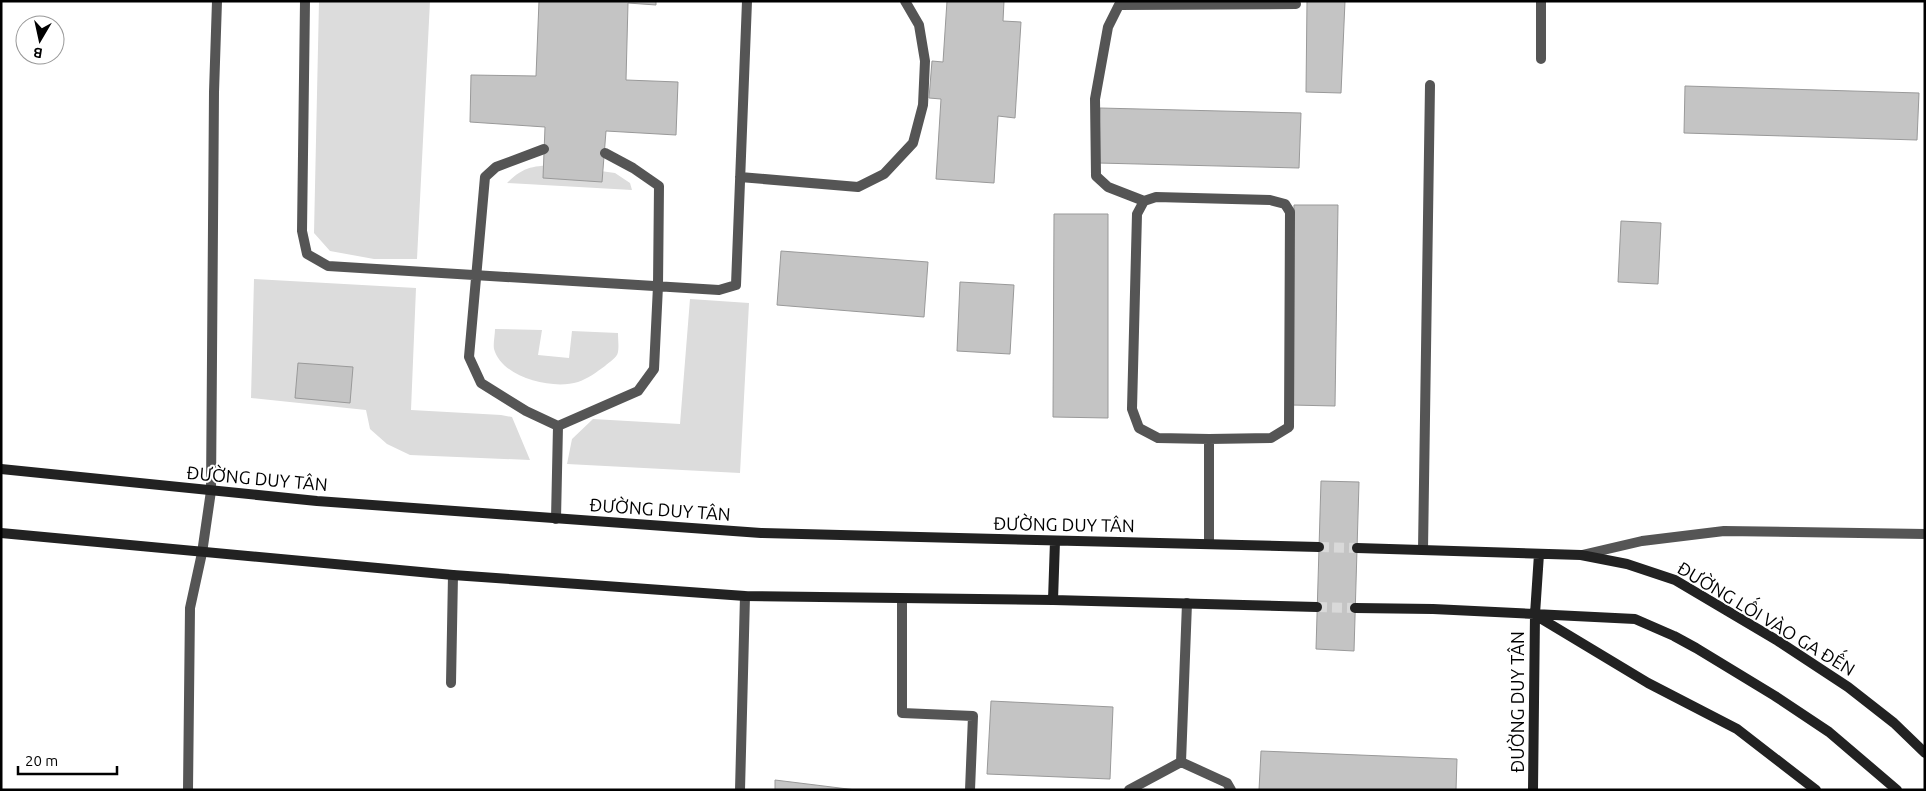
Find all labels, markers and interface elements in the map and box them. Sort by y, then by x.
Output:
north arrow [15,15,65,65]
text: B [32,44,44,61]
street label: ĐƯỜNG DUY TÂN [186,461,329,494]
street label: ĐƯỜNG DUY TÂN [589,493,731,524]
street label: ĐƯỜNG DUY TÂN [993,512,1135,535]
street label: ĐƯỜNG LỐI VÀO GA ĐẾN [1674,553,1862,679]
street label: ĐƯỜNG DUY TÂN [1506,631,1527,773]
scale bar [18,744,116,776]
text: 20 m [25,752,58,769]

